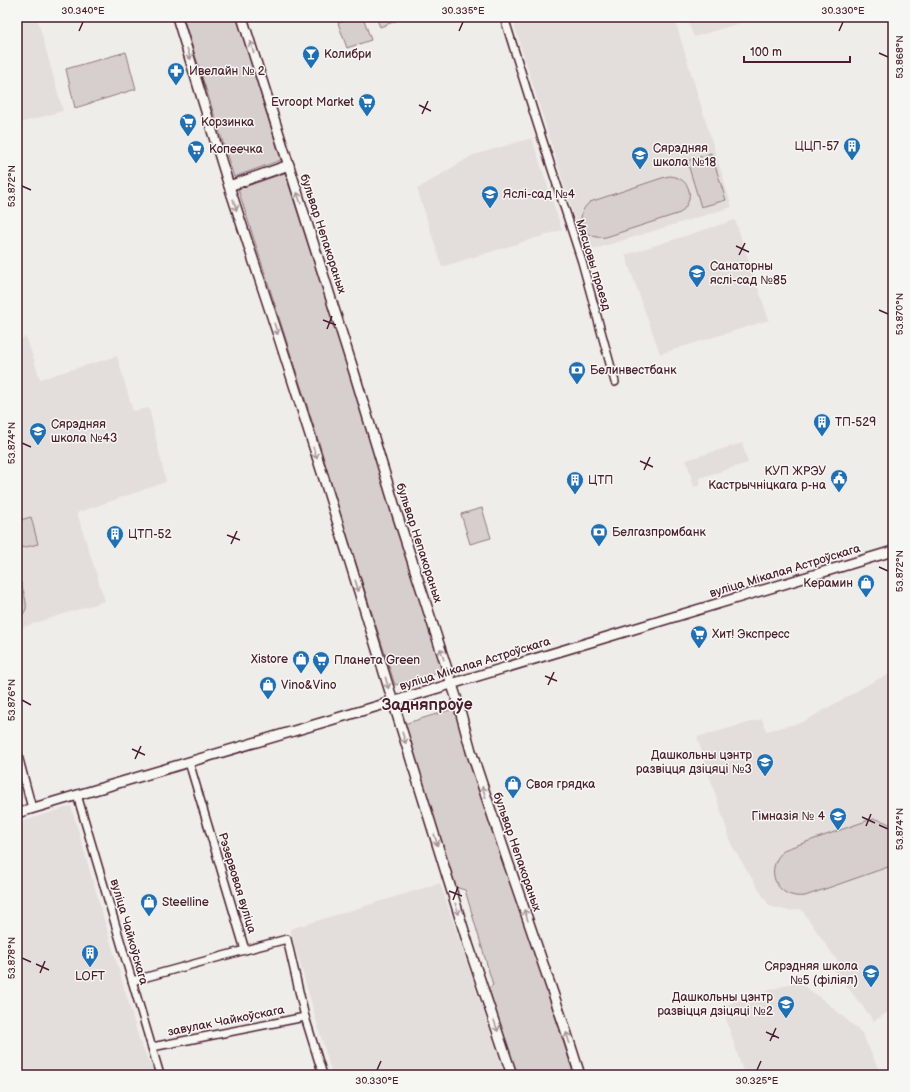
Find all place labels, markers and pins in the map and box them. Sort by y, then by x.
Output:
bar icon: Колибри [301,44,321,69]
place label: Колибри [324,47,371,62]
pharmacy icon: Ивелайн № 2 [166,61,186,86]
place label: Ивелайн № 2 [189,64,265,79]
supermarket icon: Evroopt Market [357,92,377,117]
place label: Evroopt Market [271,95,354,110]
supermarket icon: Корзинка [178,112,198,137]
place label: Корзинка [201,115,254,130]
building icon: ЦЦП-57 [842,136,862,161]
supermarket icon: Копеечка [186,139,206,164]
place label: ЦЦП-57 [794,139,839,154]
place label: Сярэдняя школа №18 [653,141,716,170]
place label: Копеечка [209,142,263,157]
school or university icon: Сярэдняя школа №18 [630,145,650,170]
school or university icon: Яслі-сад №4 [480,184,500,209]
place label: Яслі-сад №4 [503,187,576,202]
place label: Санаторны яслі-сад №85 [710,259,787,288]
school or university icon: Санаторны яслі-сад №85 [687,263,707,288]
bank icon: Белинвестбанк [567,360,587,385]
place label: Белинвестбанк [590,363,677,378]
building icon: ТП-529 [812,412,832,437]
place label: ТП-529 [835,415,876,430]
place label: Сярэдняя школа №43 [51,417,117,446]
school or university icon: Сярэдняя школа №43 [28,421,48,446]
place label: КУП ЖРЭУ Кастрычніцкага р-на [708,464,826,493]
public building icon: КУП ЖРЭУ Кастрычніцкага р-на [829,468,849,493]
building icon: ЦТП [565,470,585,495]
place label: ЦТП [588,473,613,488]
bank icon: Белгазпромбанк [589,522,609,547]
building icon: ЦТП-52 [105,524,125,549]
place label: Белгазпромбанк [612,525,706,540]
place label: ЦТП-52 [128,527,172,542]
shop icon: Керамин [856,573,876,598]
place label: Керамин [803,576,853,591]
supermarket icon: Хит! Экспресс [689,624,709,649]
place label: Хит! Экспресс [712,627,790,642]
shop icon: Xistore [291,649,311,674]
supermarket icon: Планета Green [311,650,331,675]
place label: Xistore [250,652,288,667]
place label: Планета Green [334,653,420,668]
shop icon: Vino&Vino [258,675,278,700]
place label: Vino&Vino [281,678,337,693]
place label: Дашкольны цэнтр развіцця дзіцяці №3 [636,748,752,777]
school or university icon: Дашкольны цэнтр развіцця дзіцяці №3 [755,752,775,777]
shop icon: Своя грядка [503,774,523,799]
place label: Своя грядка [526,777,595,792]
school or university icon: Гімназія № 4 [828,806,848,831]
place label: Гімназія № 4 [752,809,826,824]
shop icon: Steelline [139,892,159,917]
place label: Steelline [162,895,209,910]
building icon: LOFT [80,943,100,968]
place label: Сярэдняя школа №5 (філіял) [764,959,858,988]
school or university icon: Сярэдняя школа №5 (філіял) [861,963,881,988]
place label: LOFT [75,969,106,984]
place label: Дашкольны цэнтр развіцця дзіцяці №2 [657,990,773,1019]
school or university icon: Дашкольны цэнтр развіцця дзіцяці №2 [776,994,796,1019]

